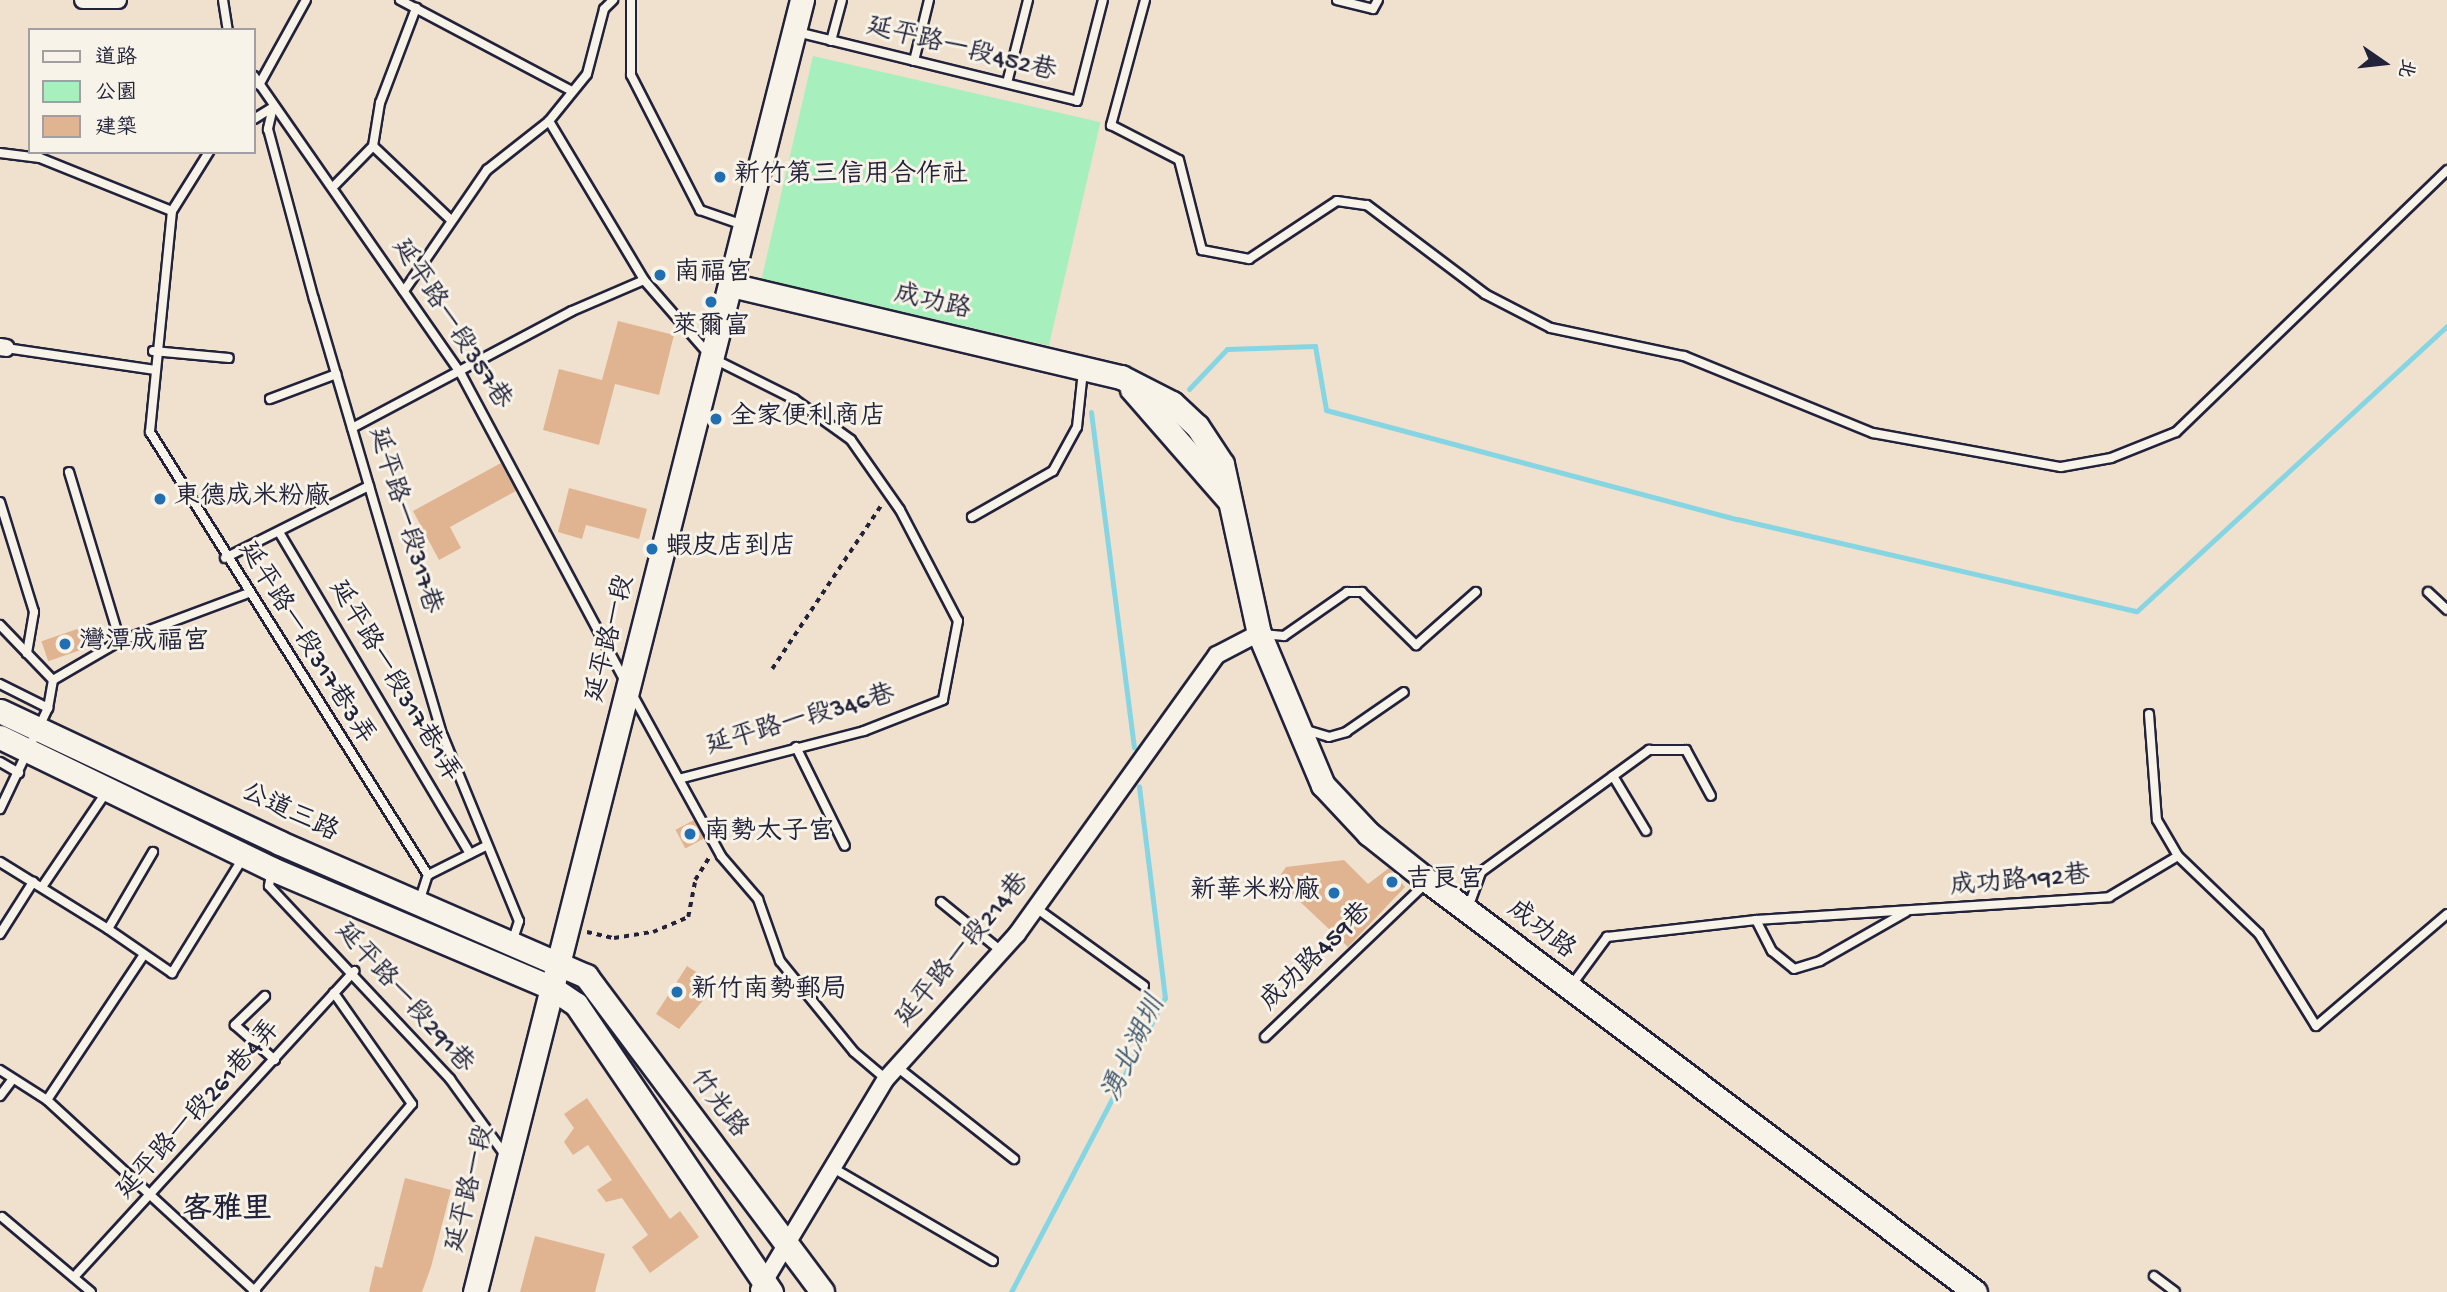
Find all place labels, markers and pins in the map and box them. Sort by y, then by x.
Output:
place label: 新竹第三信用合作社 [734,161,968,193]
marker: 新竹第三信用合作社 [712,169,728,185]
place label: 南福宮 [674,259,752,291]
marker: 南福宮 [652,267,668,283]
marker: 萊爾富 [703,294,719,310]
place label: 萊爾富 [672,313,750,345]
place label: 全家便利商店 [730,403,886,435]
marker: 全家便利商店 [708,411,724,427]
place label: 東德成米粉廠 [174,483,330,515]
marker: 東德成米粉廠 [152,491,168,507]
place label: 蝦皮店到店 [666,533,796,565]
marker: 蝦皮店到店 [644,541,660,557]
place label: 灣潭成福宮 [79,628,209,660]
marker: 灣潭成福宮 [57,636,73,652]
place label: 南勢太子宮 [704,818,834,850]
marker: 南勢太子宮 [682,826,698,842]
place label: 吉良宮 [1406,866,1484,898]
marker: 吉良宮 [1384,874,1400,890]
place label: 新華米粉廠 [1190,877,1320,909]
marker: 新華米粉廠 [1326,885,1342,901]
place label: 新竹南勢郵局 [691,976,847,1008]
marker: 新竹南勢郵局 [669,984,685,1000]

